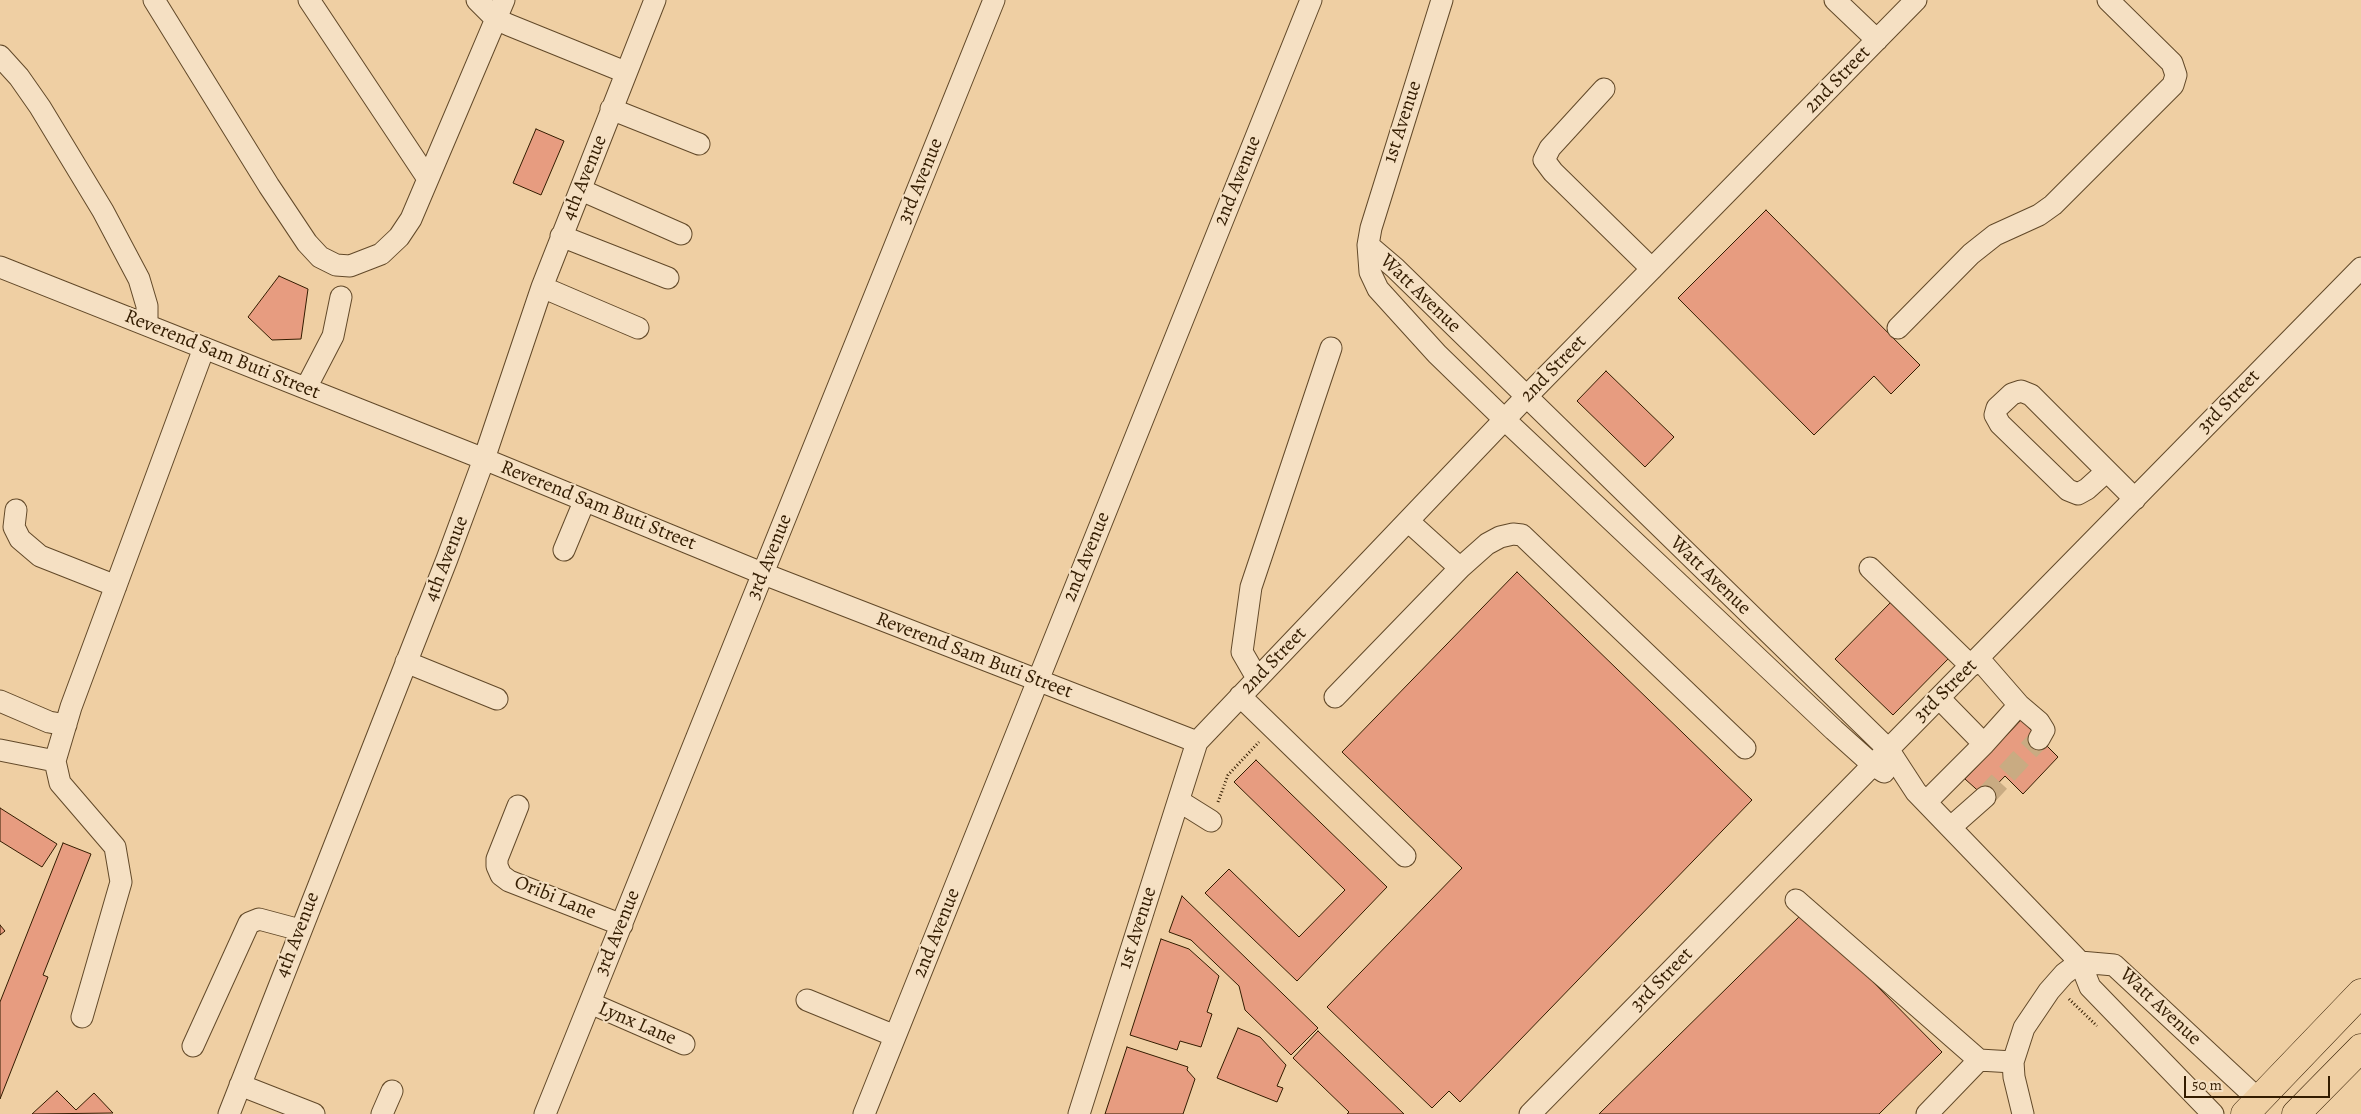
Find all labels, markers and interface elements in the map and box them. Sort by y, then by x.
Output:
street label: 2nd Street [1800,41,1876,119]
street label: 1st Avenue [1378,78,1428,166]
street label: 4th Avenue [557,132,613,224]
street label: 2nd Avenue [1209,133,1267,229]
street label: 3rd Avenue [893,135,949,227]
street label: Watt Avenue [1375,250,1465,338]
street label: Reverend Sam Buti Street [121,305,323,405]
street label: 2nd Street [1516,330,1592,408]
street label: 3rd Street [2193,365,2265,439]
street label: Reverend Sam Buti Street [497,456,699,556]
street label: 2nd Avenue [1058,509,1116,605]
street label: 3rd Avenue [742,511,798,603]
street label: 4th Avenue [420,513,474,605]
street label: Watt Avenue [1665,532,1755,620]
street label: Reverend Sam Buti Street [872,607,1076,705]
street label: 2nd Street [1236,622,1312,700]
street label: 3rd Street [1909,654,1983,728]
street label: Oribi Lane [511,871,599,925]
street label: 1st Avenue [1113,884,1163,972]
street label: 2nd Avenue [908,885,966,981]
street label: 3rd Avenue [590,887,646,979]
street label: 4th Avenue [271,889,325,981]
street label: 3rd Street [1626,943,1698,1017]
street label: Watt Avenue [2114,963,2206,1051]
street label: Lynx Lane [594,997,680,1051]
scale bar [2186,1066,2332,1098]
text: 50 m [2192,1075,2222,1095]

